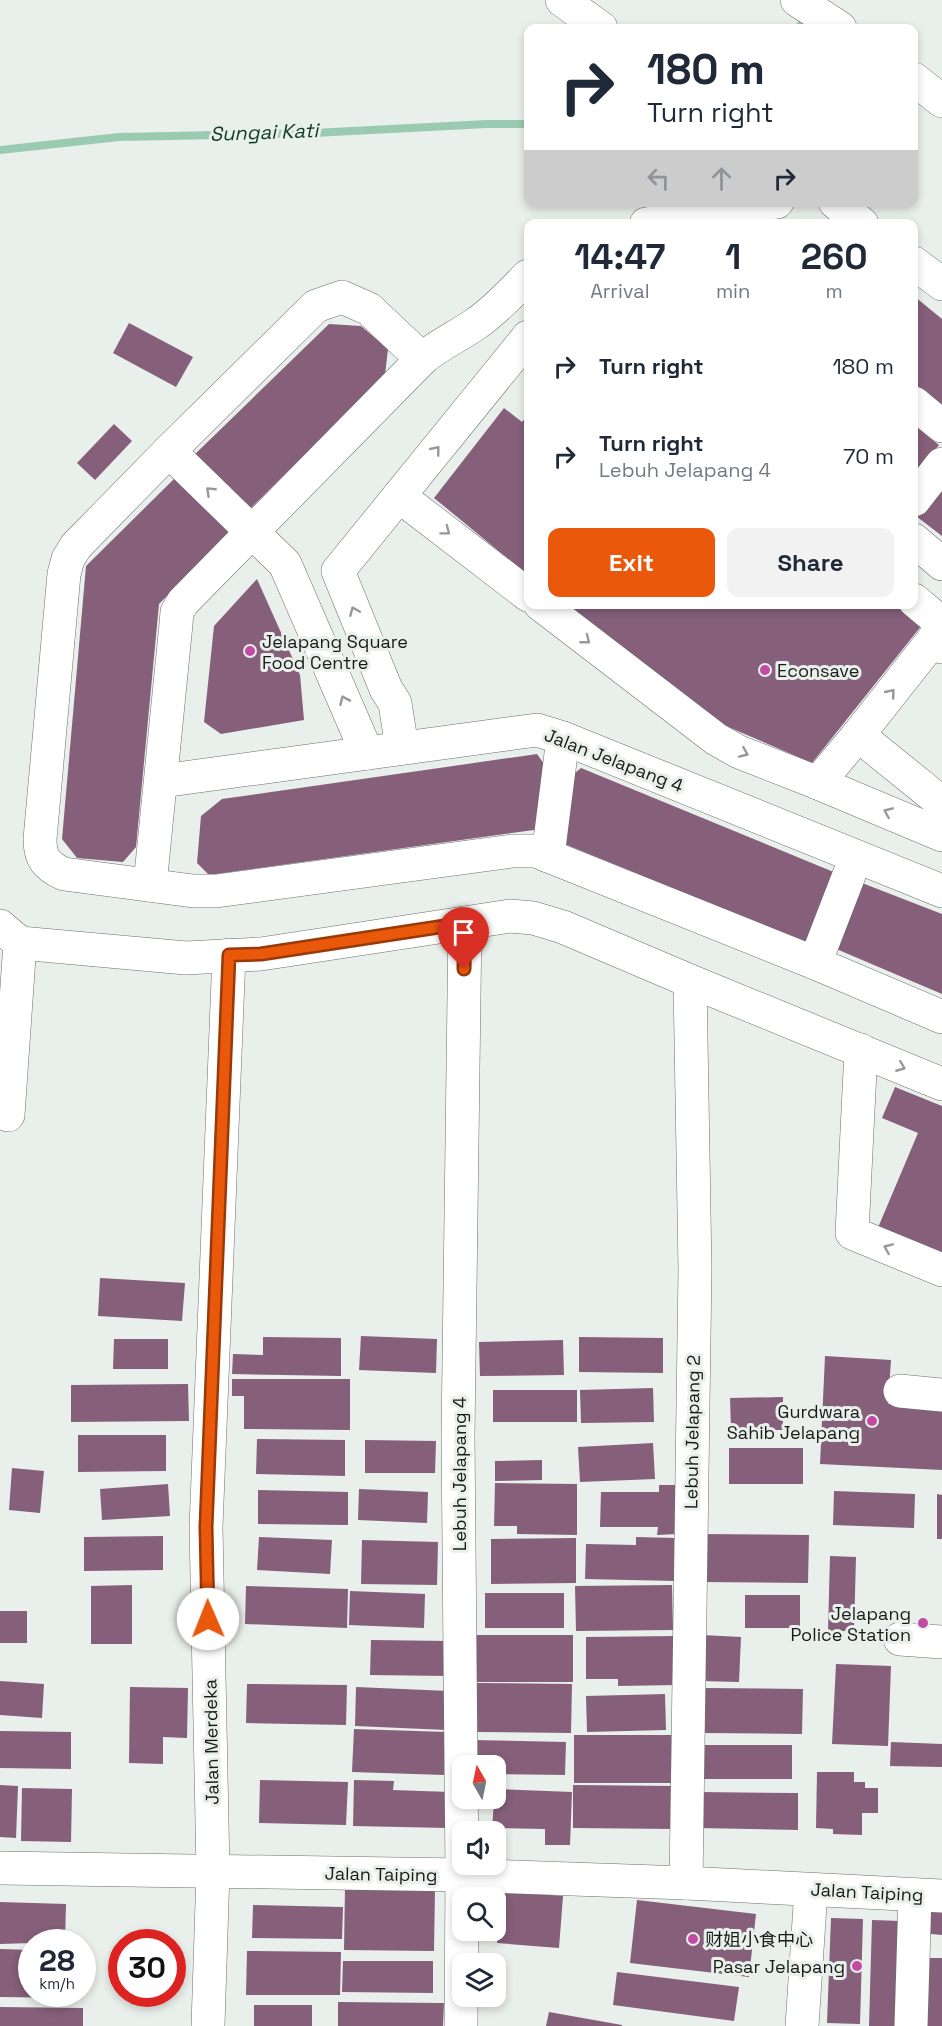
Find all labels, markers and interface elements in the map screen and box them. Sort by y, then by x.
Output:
text: 180 m [647,43,765,96]
icon: right [548,48,626,126]
text: Turn right [647,95,774,130]
water label: Sungai Kati [209,117,321,147]
icon: left [642,162,675,195]
icon: ahead [705,162,738,195]
icon: right [768,162,801,195]
text: 14:47 [574,234,666,280]
text: 1 [725,234,741,280]
text: 260 [801,234,868,280]
text: Arrival [590,278,650,304]
text: min [716,278,750,304]
text: m [826,278,843,304]
icon: right [548,350,581,383]
text: Turn right [599,352,704,380]
text: 180 m [832,352,894,380]
text: Turn right [599,429,704,457]
icon: right [548,440,581,473]
text: 70 m [843,442,894,470]
one-way arrow [429,446,440,457]
text: Lebuh Jelapang 4 [599,457,771,483]
one-way arrow [206,488,217,499]
one-way arrow [439,523,450,534]
button: Exit [548,528,715,597]
button: Share [727,528,894,597]
one-way arrow [349,606,361,617]
place label: Jelapang Square Food Centre [262,630,408,674]
one-way arrow [579,633,590,644]
marker: Jelapang Square Food Centre [243,644,257,658]
place label: Econsave [777,659,859,682]
marker: Econsave [758,663,772,677]
one-way arrow [884,689,895,700]
one-way arrow [339,695,351,706]
street label: Jalan Jelapang 4 [541,723,687,797]
one-way arrow [738,746,749,758]
one-way arrow [883,807,894,819]
pin [438,907,489,969]
icon: arrive [447,916,480,949]
one-way arrow [895,1060,906,1072]
one-way arrow [883,1243,894,1255]
street label: Lebuh Jelapang 2 [679,1355,705,1509]
street label: Lebuh Jelapang 4 [448,1397,471,1551]
place label: Gurdwara Sahib Jelapang [727,1400,860,1444]
marker: Gurdwara Sahib Jelapang [865,1414,879,1428]
position arrow [176,1587,240,1651]
place label: Jelapang Police Station [791,1602,911,1646]
marker: Jelapang Police Station [916,1616,930,1630]
street label: Jalan Merdeka [198,1679,224,1805]
north arrow [452,1755,506,1809]
map controls [452,1755,506,2007]
button: sound [452,1821,506,1875]
street label: Jalan Taiping [324,1862,438,1886]
street label: Jalan Taiping [810,1878,924,1906]
button: search [452,1887,506,1941]
place label: 财姐小食中心 [705,1928,813,1951]
speed limit sign: 30 [108,1929,186,2007]
marker: 财姐小食中心 [686,1932,700,1946]
text: 28 [39,1941,75,1980]
button: layers [452,1953,506,2007]
place label: Pasar Jelapang [713,1955,845,1978]
marker: Pasar Jelapang [850,1959,864,1973]
text: km/h [39,1974,75,1993]

